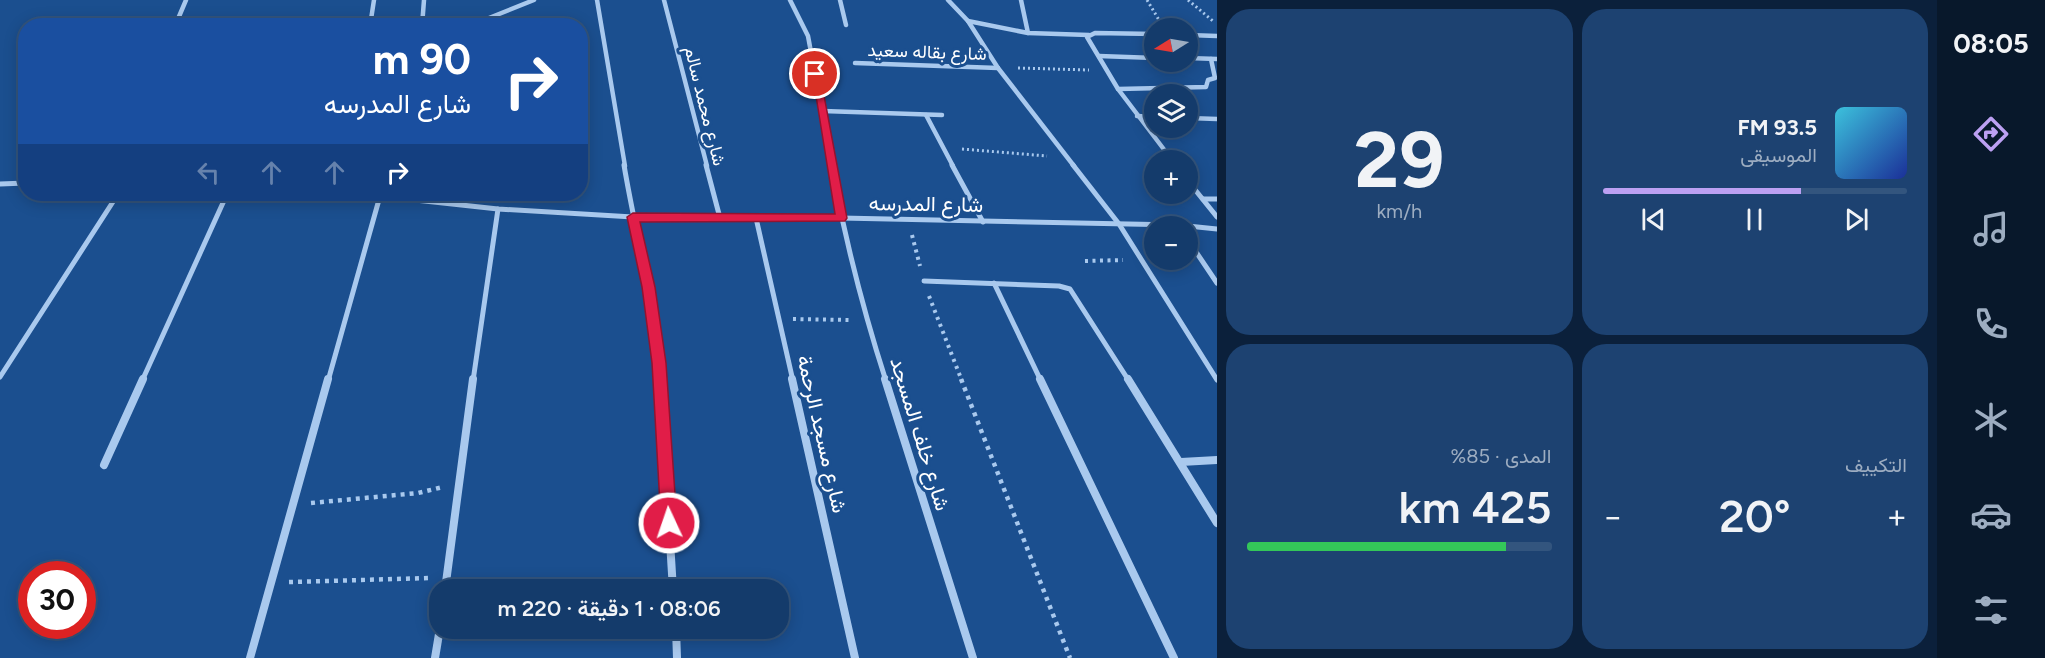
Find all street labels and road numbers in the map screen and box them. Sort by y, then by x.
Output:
street label: شارع بقاله سعيد [867,39,987,66]
street label: شارع محمد سالم [679,44,730,168]
street label: شارع المدرسه [868,190,983,219]
street label: شارع مسجد الرحمة [790,352,853,516]
street label: شارع خلف المسجد [883,354,956,514]

